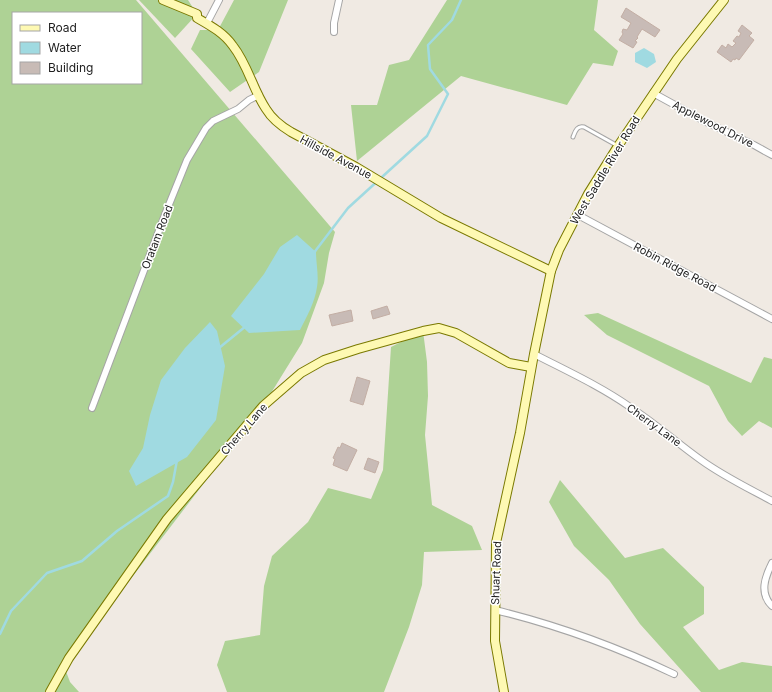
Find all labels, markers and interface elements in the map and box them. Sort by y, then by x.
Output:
legend [12,12,142,84]
text: Road [48,20,77,35]
text: Water [48,40,82,55]
text: Building [48,60,93,75]
street label: Applewood Drive [670,98,756,150]
street label: West Saddle River Road [567,113,643,227]
street label: Hillside Avenue [298,132,374,182]
street label: Oratam Road [138,203,176,271]
street label: Robin Ridge Road [631,239,719,295]
street label: Cherry Lane [218,400,270,458]
street label: Cherry Lane [624,400,684,450]
street label: Shuart Road [488,541,504,605]

